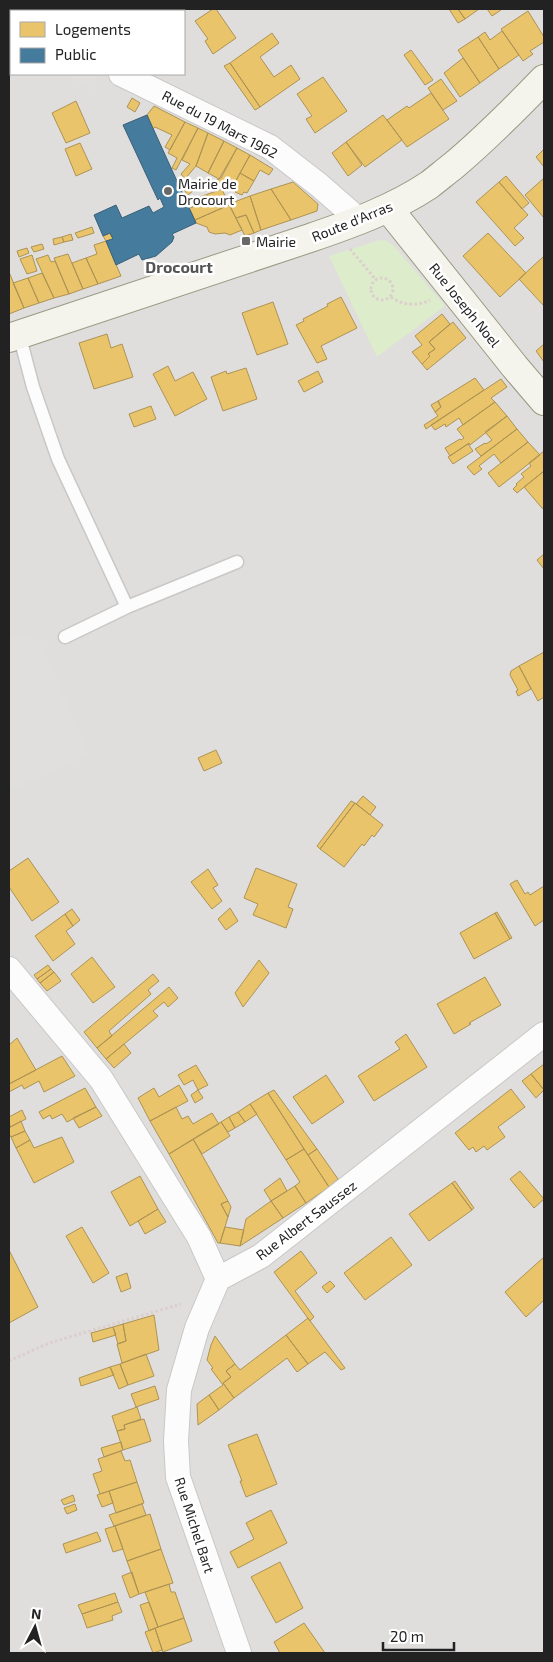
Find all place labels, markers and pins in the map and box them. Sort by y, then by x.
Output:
place label: Mairie de Drocourt [178,175,237,208]
marker: Mairie de Drocourt [162,185,174,197]
place label: Mairie [256,233,296,250]
marker: Mairie [240,235,252,247]

